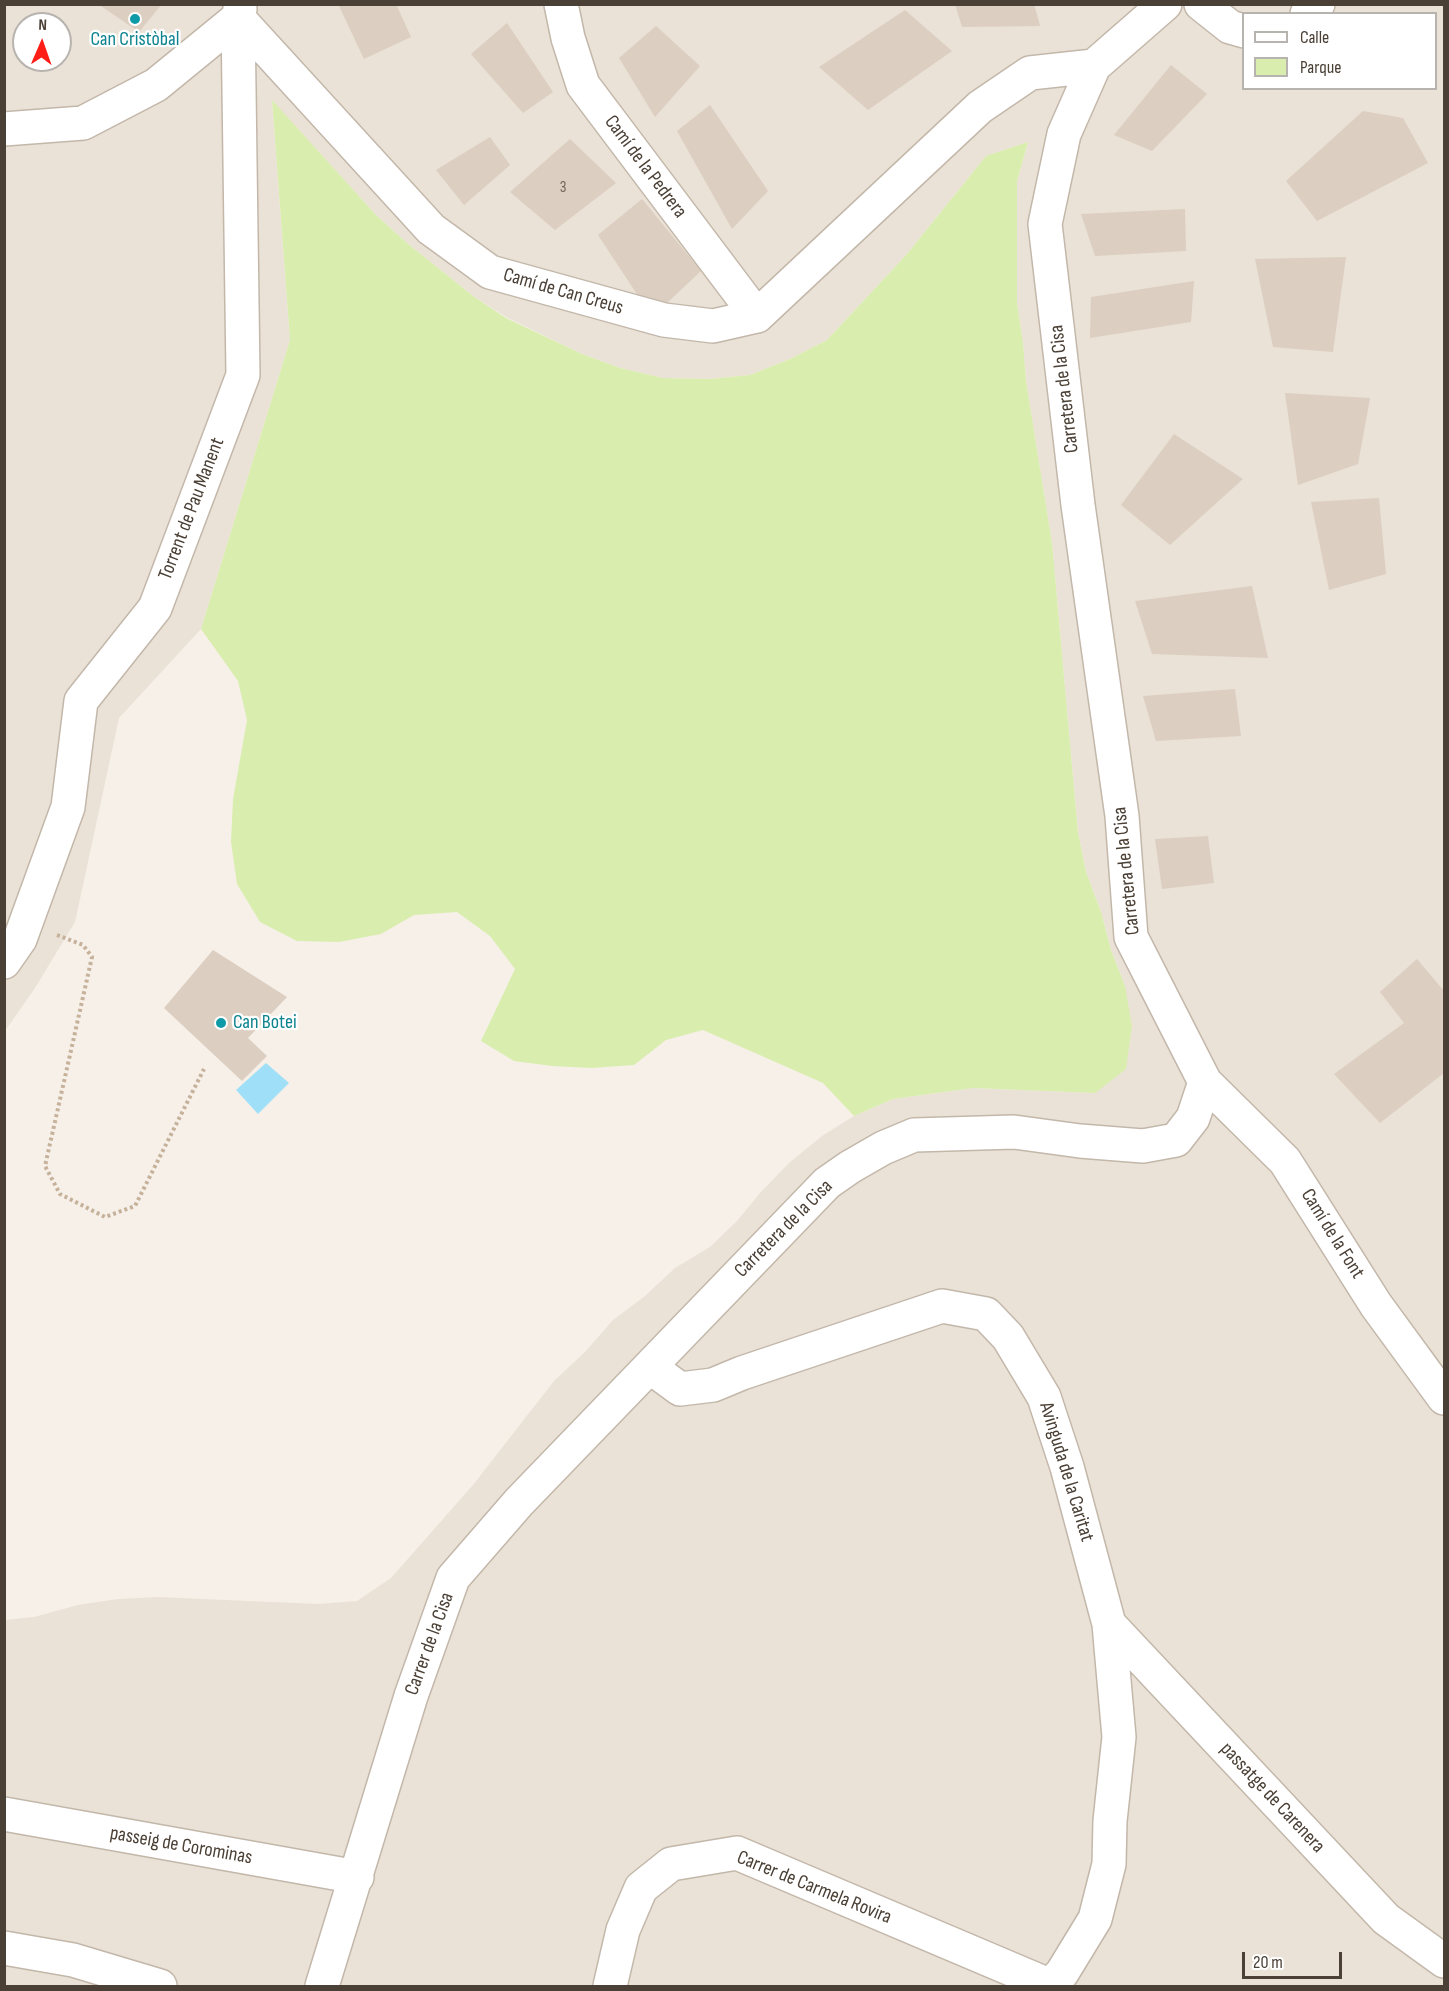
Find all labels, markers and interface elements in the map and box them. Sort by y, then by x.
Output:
north arrow [12,12,72,72]
marker: Can Cristòbal [128,12,142,26]
legend [1242,12,1437,90]
text: N [38,16,47,35]
text: Calle [1300,27,1329,48]
place label: Can Cristòbal [91,28,179,52]
text: Parque [1300,57,1341,78]
street label: Camí de la Pedrera [599,111,691,223]
house number: 3 [560,178,566,198]
street label: Camí de Can Creus [500,263,626,321]
street label: Carretera de la Cisa [1045,324,1085,454]
street label: Torrent de Pau Manent [154,435,230,583]
street label: Carretera de la Cisa [1108,806,1146,936]
place label: Can Botei [233,1011,297,1035]
marker: Can Botei [214,1016,228,1030]
street label: Carretera de la Cisa [730,1175,838,1283]
street label: Camí de la Font [1295,1185,1369,1283]
street label: Avinguda de la Caritat [1033,1399,1099,1545]
street label: Carrer de la Cisa [400,1589,460,1699]
street label: passatge de Carenera [1215,1738,1329,1858]
street label: passeig de Corominas [108,1822,254,1870]
street label: Carrer de Carmela Rovira [733,1846,895,1930]
scale bar [1245,1940,1346,1978]
text: 20 m [1253,1952,1283,1973]

